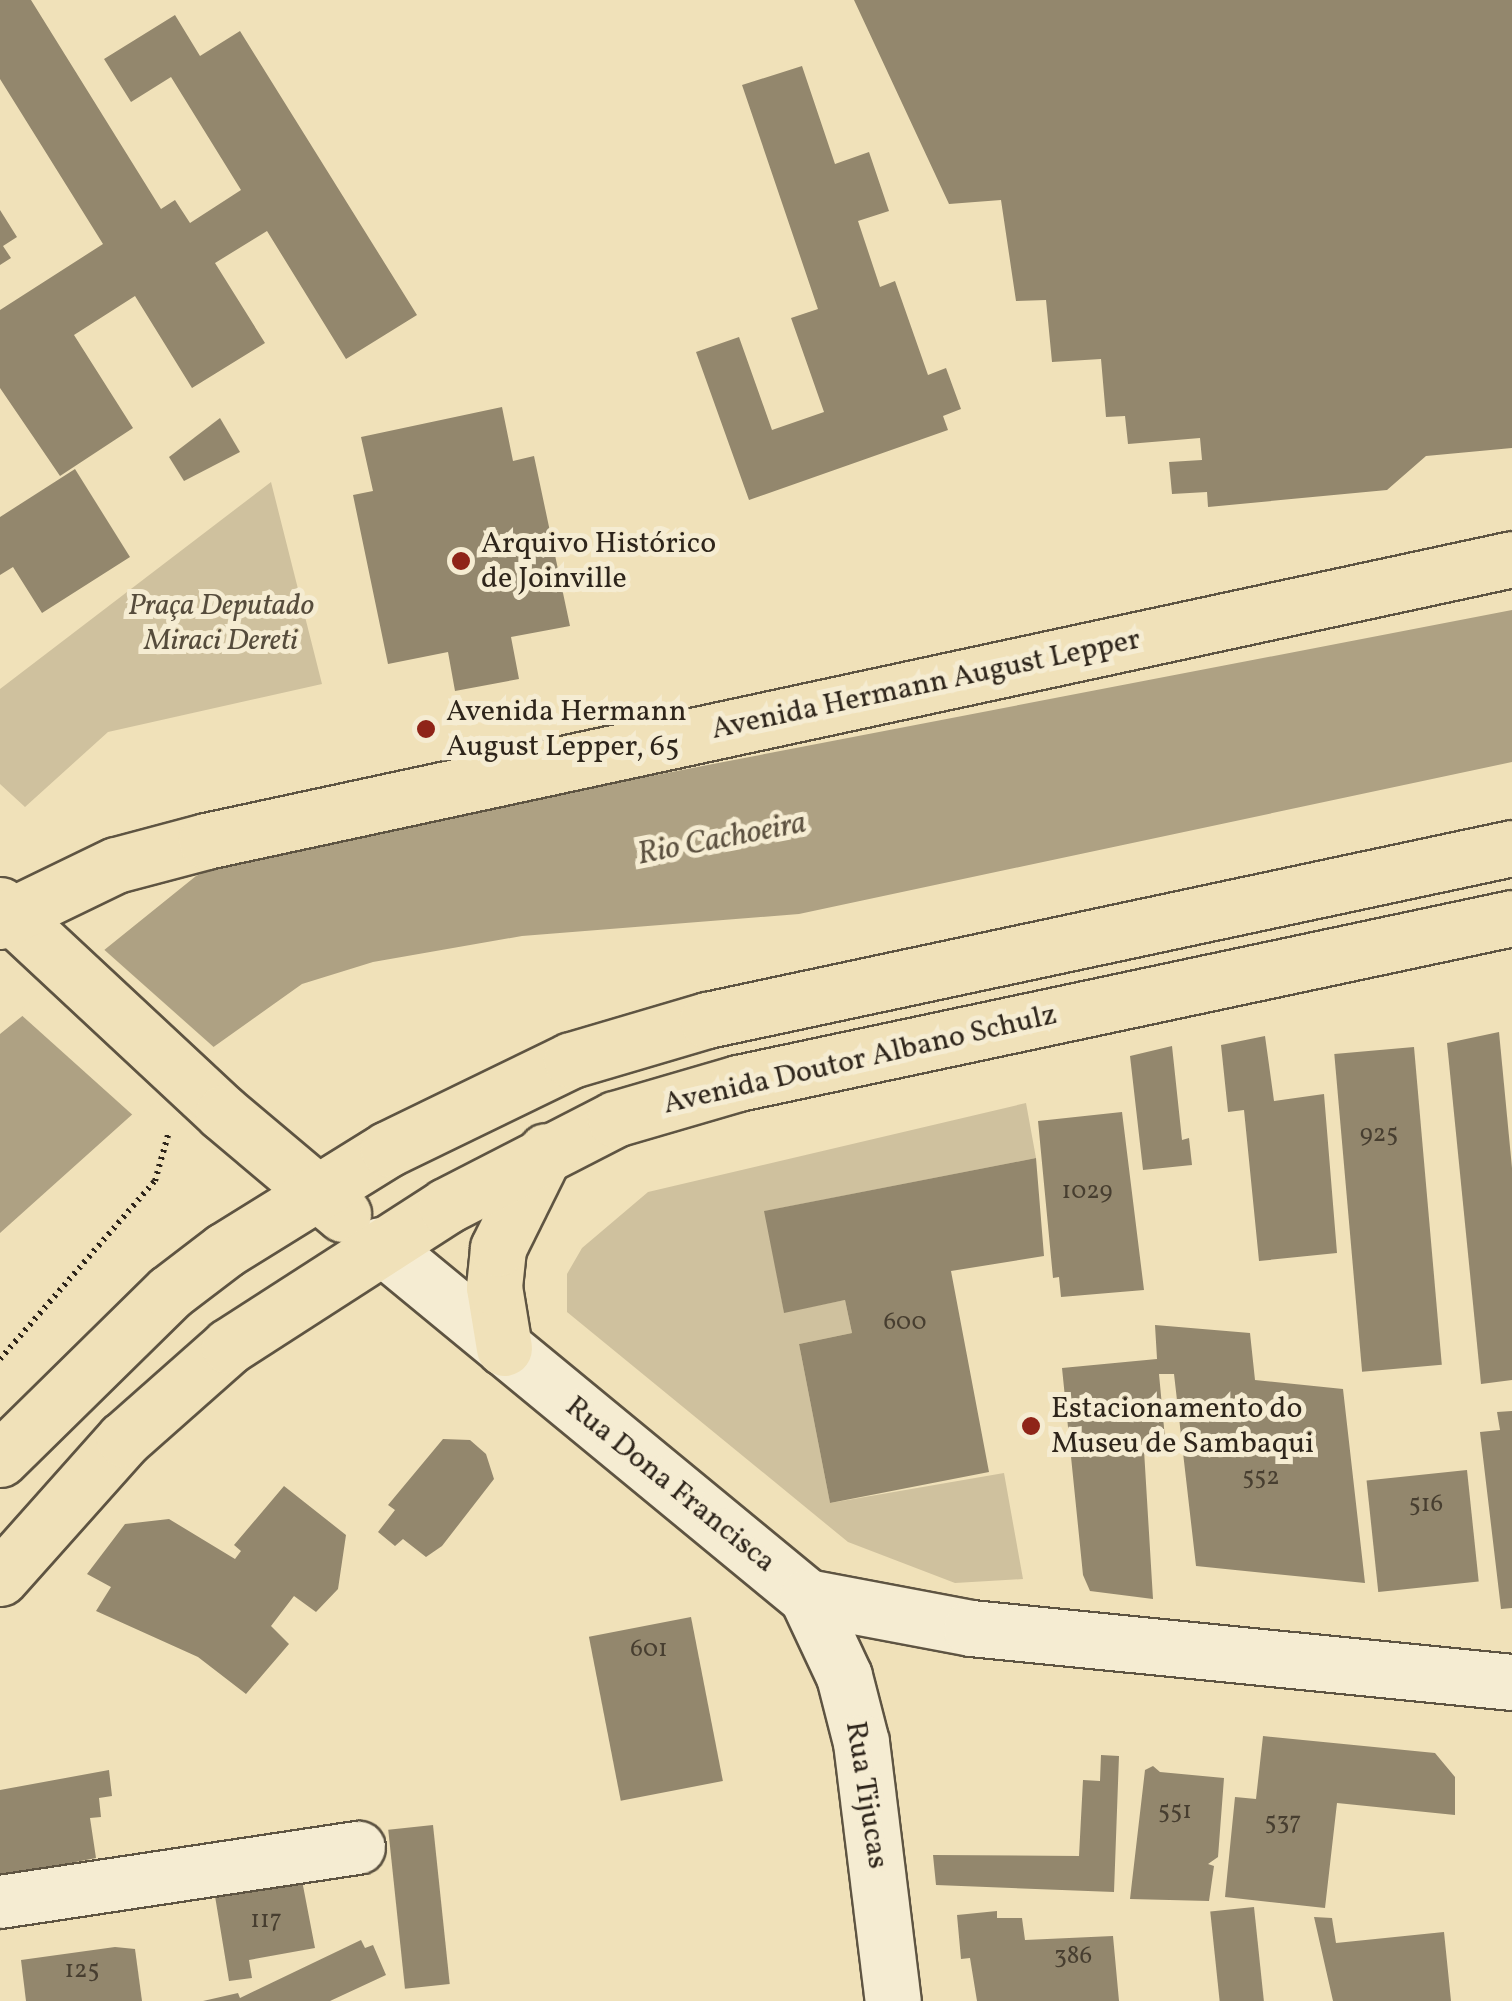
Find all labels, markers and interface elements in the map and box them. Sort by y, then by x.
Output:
place label: Arquivo Histórico de Joinville [481,526,716,596]
marker: Arquivo Histórico de Joinville [450,550,472,572]
park label: Praça Deputado Miraci Dereti [128,588,314,658]
street label: Avenida Hermann August Lepper [708,622,1144,748]
place label: Avenida Hermann August Lepper, 65 [446,694,687,764]
marker: Avenida Hermann August Lepper, 65 [415,718,437,740]
water label: Rio Cachoeira [634,805,810,875]
street label: Avenida Doutor Albano Schulz [660,997,1060,1123]
house number: 925 [1360,1120,1398,1150]
house number: 1029 [1062,1177,1112,1207]
house number: 600 [883,1308,927,1338]
street label: Rua Dona Francisca [558,1389,782,1581]
place label: Estacionamento do Museu de Sambaqui [1051,1391,1314,1462]
marker: Estacionamento do Museu de Sambaqui [1020,1415,1042,1437]
house number: 552 [1242,1463,1280,1493]
house number: 516 [1409,1490,1443,1520]
house number: 601 [630,1635,668,1665]
street label: Rua Tijucas [837,1718,895,1872]
house number: 551 [1158,1797,1192,1827]
house number: 537 [1265,1808,1301,1838]
house number: 117 [250,1906,282,1936]
house number: 386 [1054,1942,1092,1972]
house number: 125 [64,1956,100,1986]

